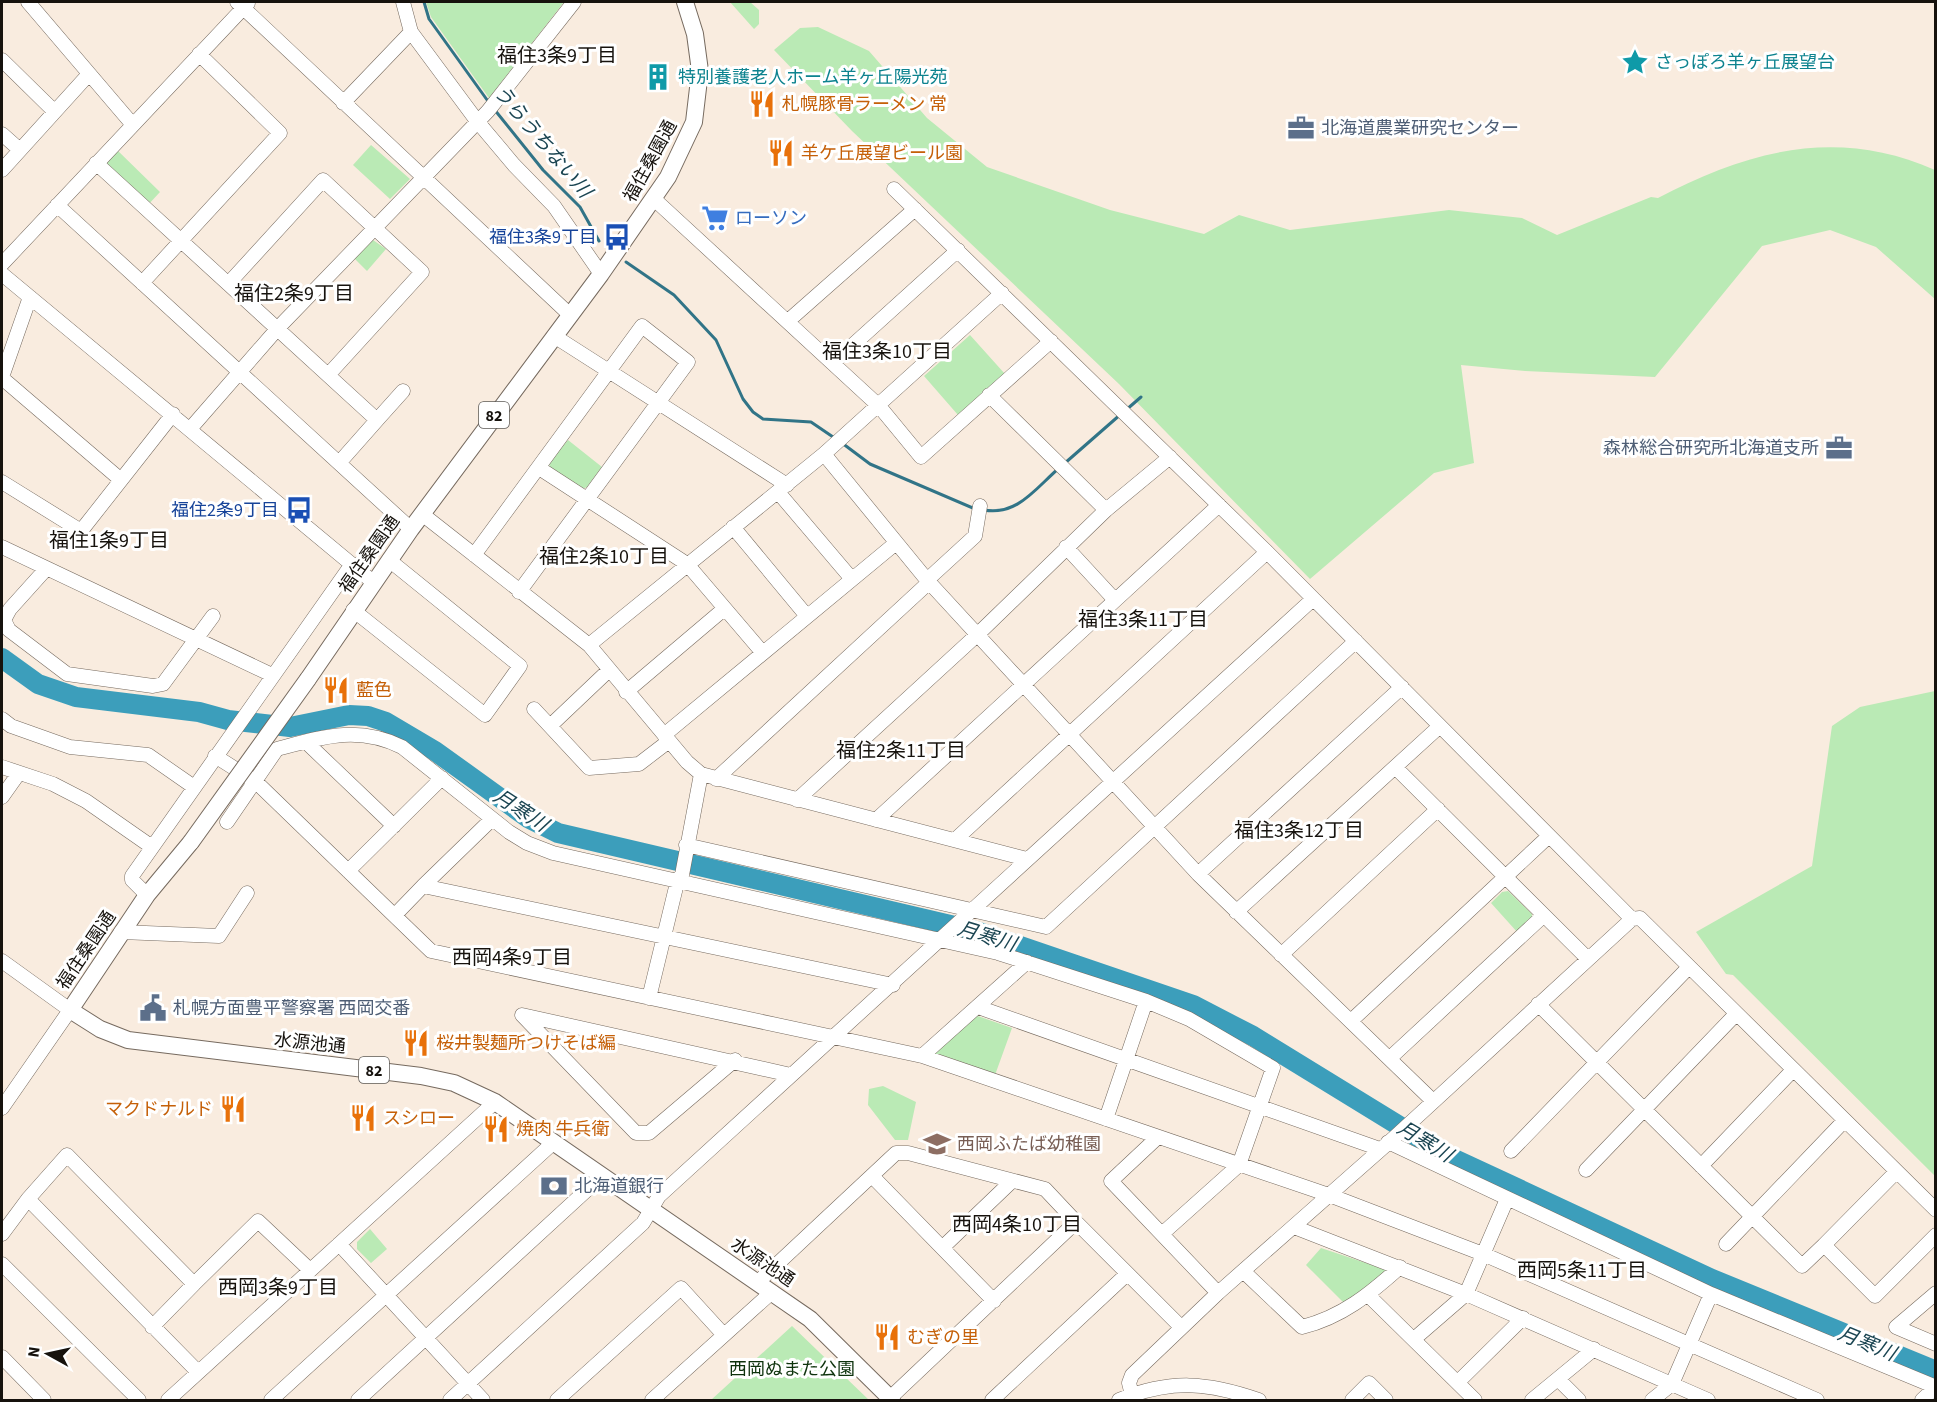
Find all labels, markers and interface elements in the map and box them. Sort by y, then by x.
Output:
district label: 福住3条9丁目 [497,42,617,70]
place icon: さっぽろ羊ヶ丘展望台 [1620,47,1650,77]
place label: さっぽろ羊ヶ丘展望台 [1655,50,1835,75]
building icon: 特別養護老人ホーム羊ヶ丘陽光苑 [643,62,673,92]
place label: 特別養護老人ホーム羊ヶ丘陽光苑 [678,65,947,90]
water label: うらうちない川 [487,79,599,206]
restaurant icon: 札幌豚骨ラーメン 常 [747,89,777,119]
place label: 札幌豚骨ラーメン 常 [782,92,947,117]
office icon: 北海道農業研究センター [1286,113,1316,143]
street label: 福住桑園通 [618,116,683,207]
place label: 北海道農業研究センター [1321,116,1519,141]
restaurant icon: 羊ケ丘展望ビール園 [766,138,796,168]
place label: 羊ケ丘展望ビール園 [801,141,963,166]
supermarket icon: ローソン [700,203,730,233]
place label: ローソン [735,206,807,231]
bus stop icon: 福住3条9丁目 [602,222,632,252]
place label: 福住3条9丁目 [489,225,597,250]
district label: 福住2条9丁目 [234,280,354,308]
district label: 福住3条10丁目 [822,338,952,366]
road number: 82 [479,402,509,428]
office icon: 森林総合研究所北海道支所 [1824,433,1854,463]
place label: 森林総合研究所北海道支所 [1603,436,1819,461]
bus stop icon: 福住2条9丁目 [284,495,314,525]
place label: 福住2条9丁目 [171,498,279,523]
street label: 福住桑園通 [333,510,405,598]
district label: 福住1条9丁目 [49,527,169,555]
district label: 福住2条10丁目 [539,543,669,571]
district label: 福住3条11丁目 [1078,606,1208,634]
restaurant icon: 藍色 [321,675,351,705]
place label: 藍色 [356,678,392,703]
district label: 福住2条11丁目 [836,737,966,765]
water label: 月寒川 [488,783,555,840]
district label: 福住3条12丁目 [1234,817,1364,845]
street label: 福住桑園通 [51,906,122,995]
water label: 月寒川 [954,915,1021,960]
district label: 西岡4条9丁目 [452,944,572,972]
public building icon: 札幌方面豊平警察署 西岡交番 [138,993,168,1023]
place label: 札幌方面豊平警察署 西岡交番 [173,996,411,1021]
street label: 水源池通 [273,1027,347,1060]
restaurant icon: 桜井製麺所つけそば編 [401,1028,431,1058]
place label: 桜井製麺所つけそば編 [436,1031,616,1056]
road number: 82 [359,1057,389,1083]
restaurant icon: マクドナルド [218,1094,248,1124]
place label: マクドナルド [105,1097,213,1122]
restaurant icon: スシロー [348,1103,378,1133]
place label: スシロー [383,1106,455,1131]
restaurant icon: 焼肉 牛兵衛 [481,1114,511,1144]
water label: 月寒川 [1392,1114,1459,1170]
place label: 焼肉 牛兵衛 [516,1117,610,1142]
school or university icon: 西岡ふたば幼稚園 [922,1129,952,1159]
place label: 西岡ふたば幼稚園 [957,1132,1101,1157]
bank icon: 北海道銀行 [539,1171,569,1201]
place label: 北海道銀行 [574,1174,664,1199]
district label: 西岡4条10丁目 [952,1211,1082,1239]
street label: 水源池通 [726,1232,800,1293]
district label: 西岡5条11丁目 [1517,1257,1647,1285]
district label: 西岡3条9丁目 [218,1274,338,1302]
water label: 月寒川 [1834,1320,1902,1369]
restaurant icon: むぎの里 [872,1322,902,1352]
north arrow [18,1324,78,1384]
place label: むぎの里 [907,1325,979,1350]
text: N [23,1345,46,1359]
park label: 西岡ぬまた公園 [729,1357,855,1382]

